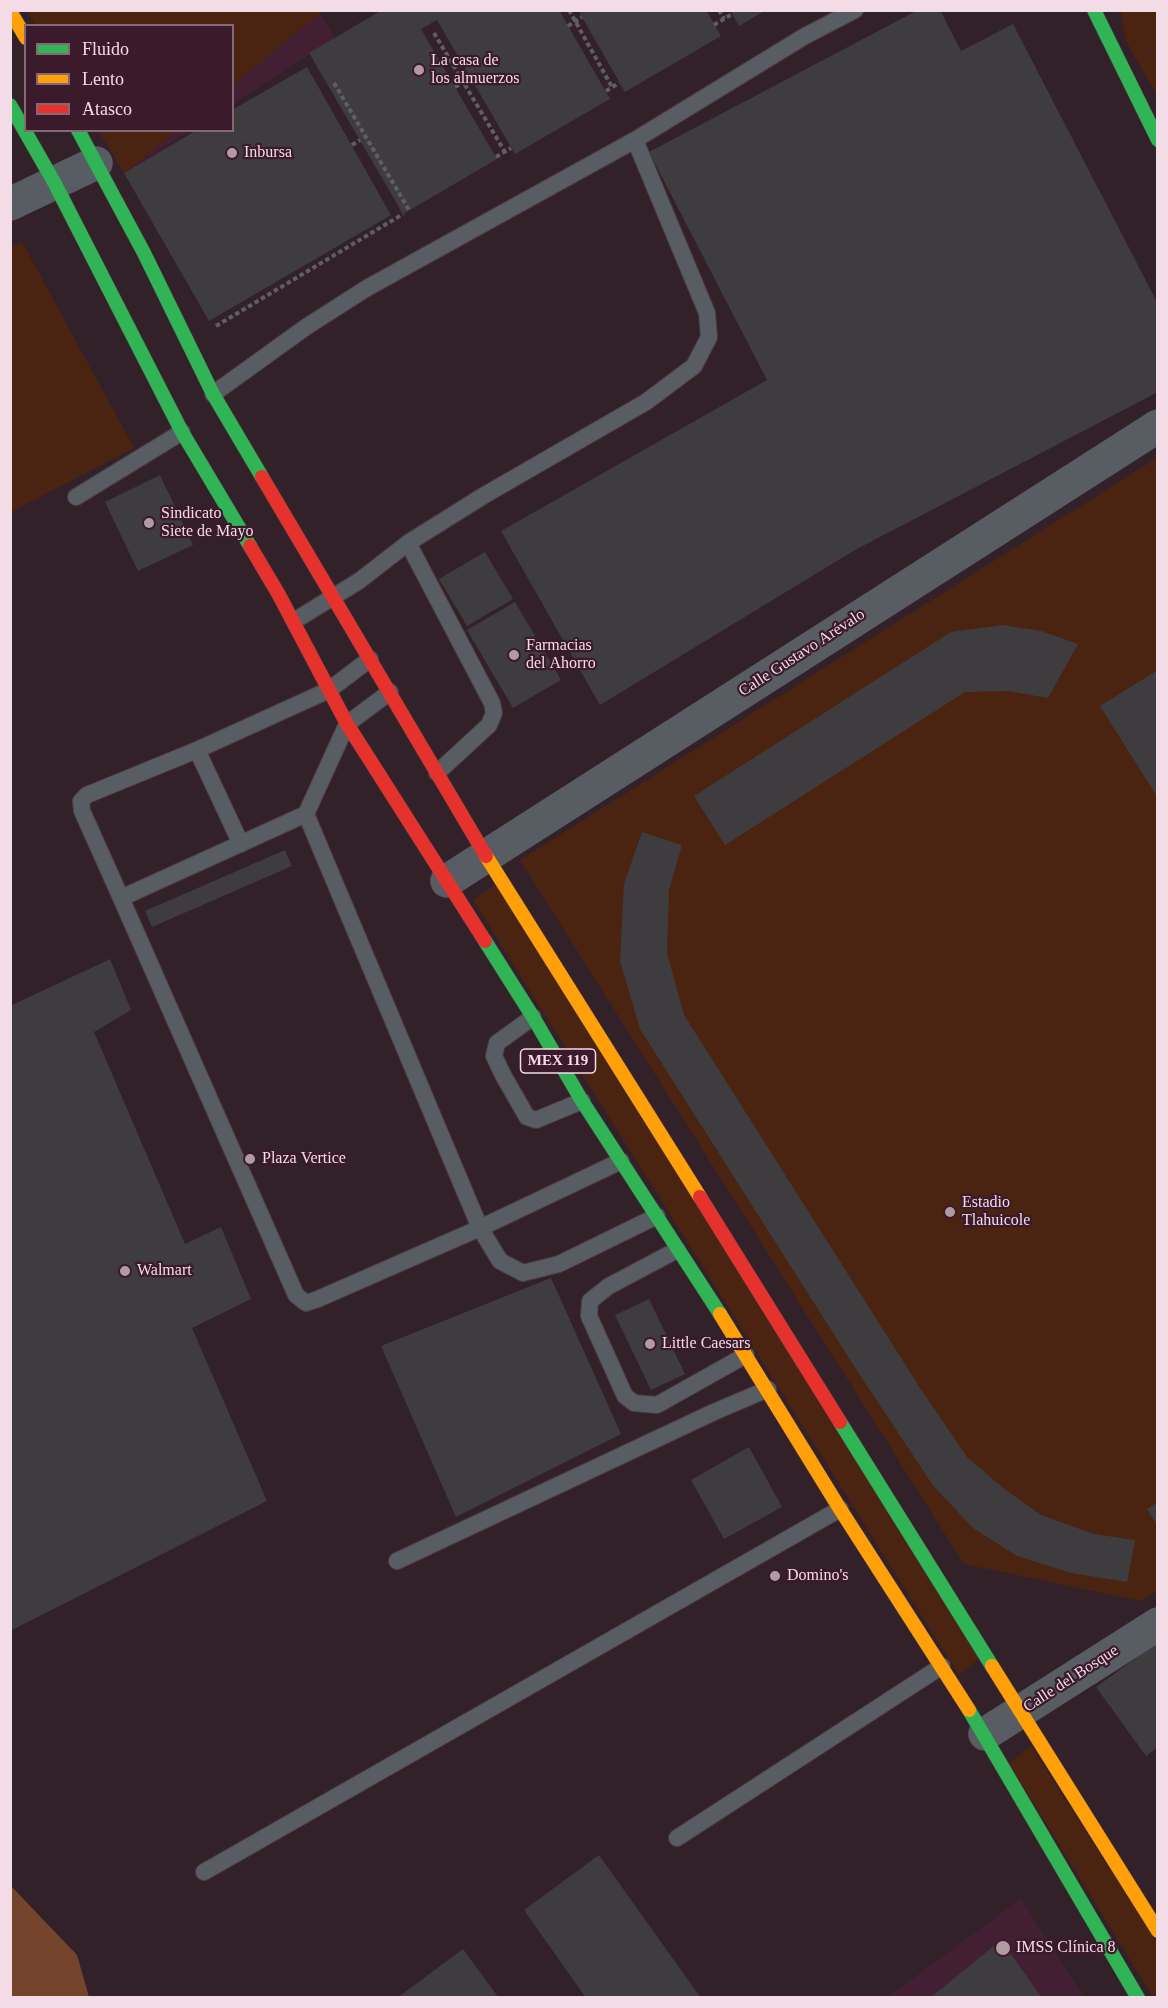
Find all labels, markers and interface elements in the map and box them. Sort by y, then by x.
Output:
legend [24,24,234,132]
text: Fluido [82,39,129,59]
place label: La casa de los almuerzos [431,51,519,89]
marker: La casa de los almuerzos [412,63,426,77]
text: Lento [82,69,124,89]
text: Atasco [82,99,132,119]
place label: Inbursa [244,143,292,163]
marker: Inbursa [225,146,239,160]
place label: Sindicato Siete de Mayo [161,504,253,542]
marker: Sindicato Siete de Mayo [142,516,156,530]
street label: Calle Gustavo Arévalo [735,605,869,701]
place label: Farmacias del Ahorro [526,636,596,674]
marker: Farmacias del Ahorro [507,648,521,662]
road number: MEX 119 [520,1049,596,1073]
place label: Plaza Vertice [262,1149,346,1169]
marker: Plaza Vertice [243,1152,257,1166]
place label: Estadio Tlahuicole [962,1193,1030,1231]
marker: Estadio Tlahuicole [943,1205,957,1219]
place label: Walmart [137,1261,192,1281]
marker: Walmart [118,1264,132,1278]
place label: Little Caesars [662,1334,750,1354]
marker: Little Caesars [643,1337,657,1351]
place label: Domino's [787,1566,849,1586]
marker: Domino's [768,1569,782,1583]
street label: Calle del Bosque [1020,1641,1122,1717]
place label: IMSS Clínica 8 [1016,1938,1116,1958]
marker: IMSS Clínica 8 [994,1939,1012,1957]

